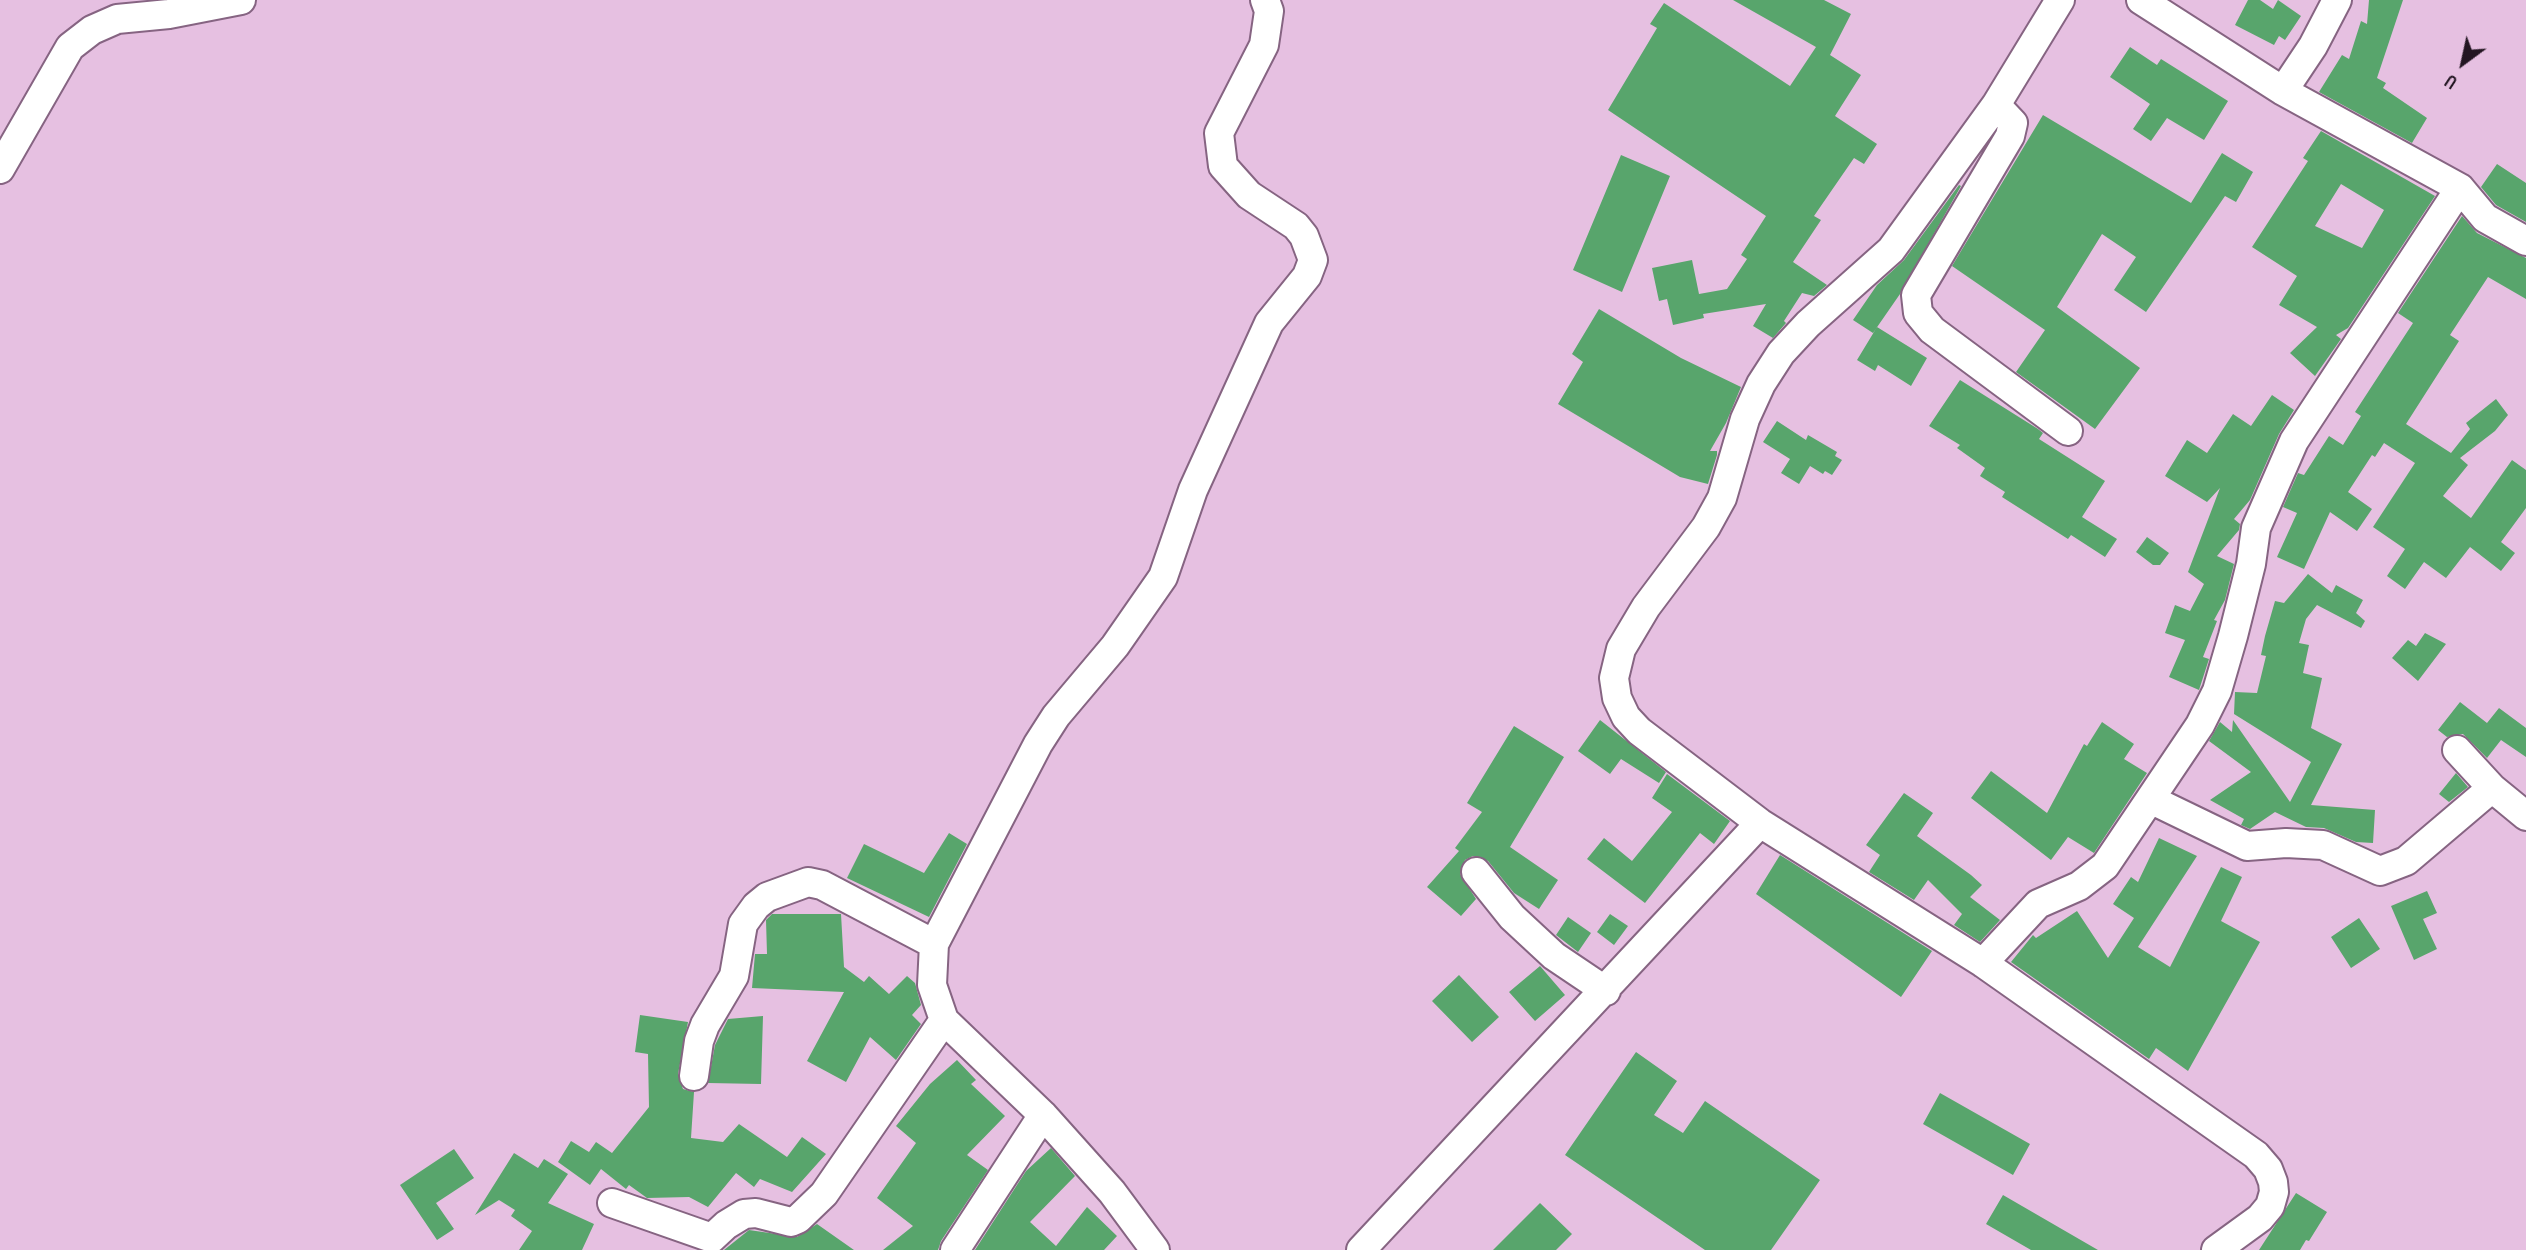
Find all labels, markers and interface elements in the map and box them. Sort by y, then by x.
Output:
north arrow [2428,28,2498,98]
text: U [2441,69,2462,93]

